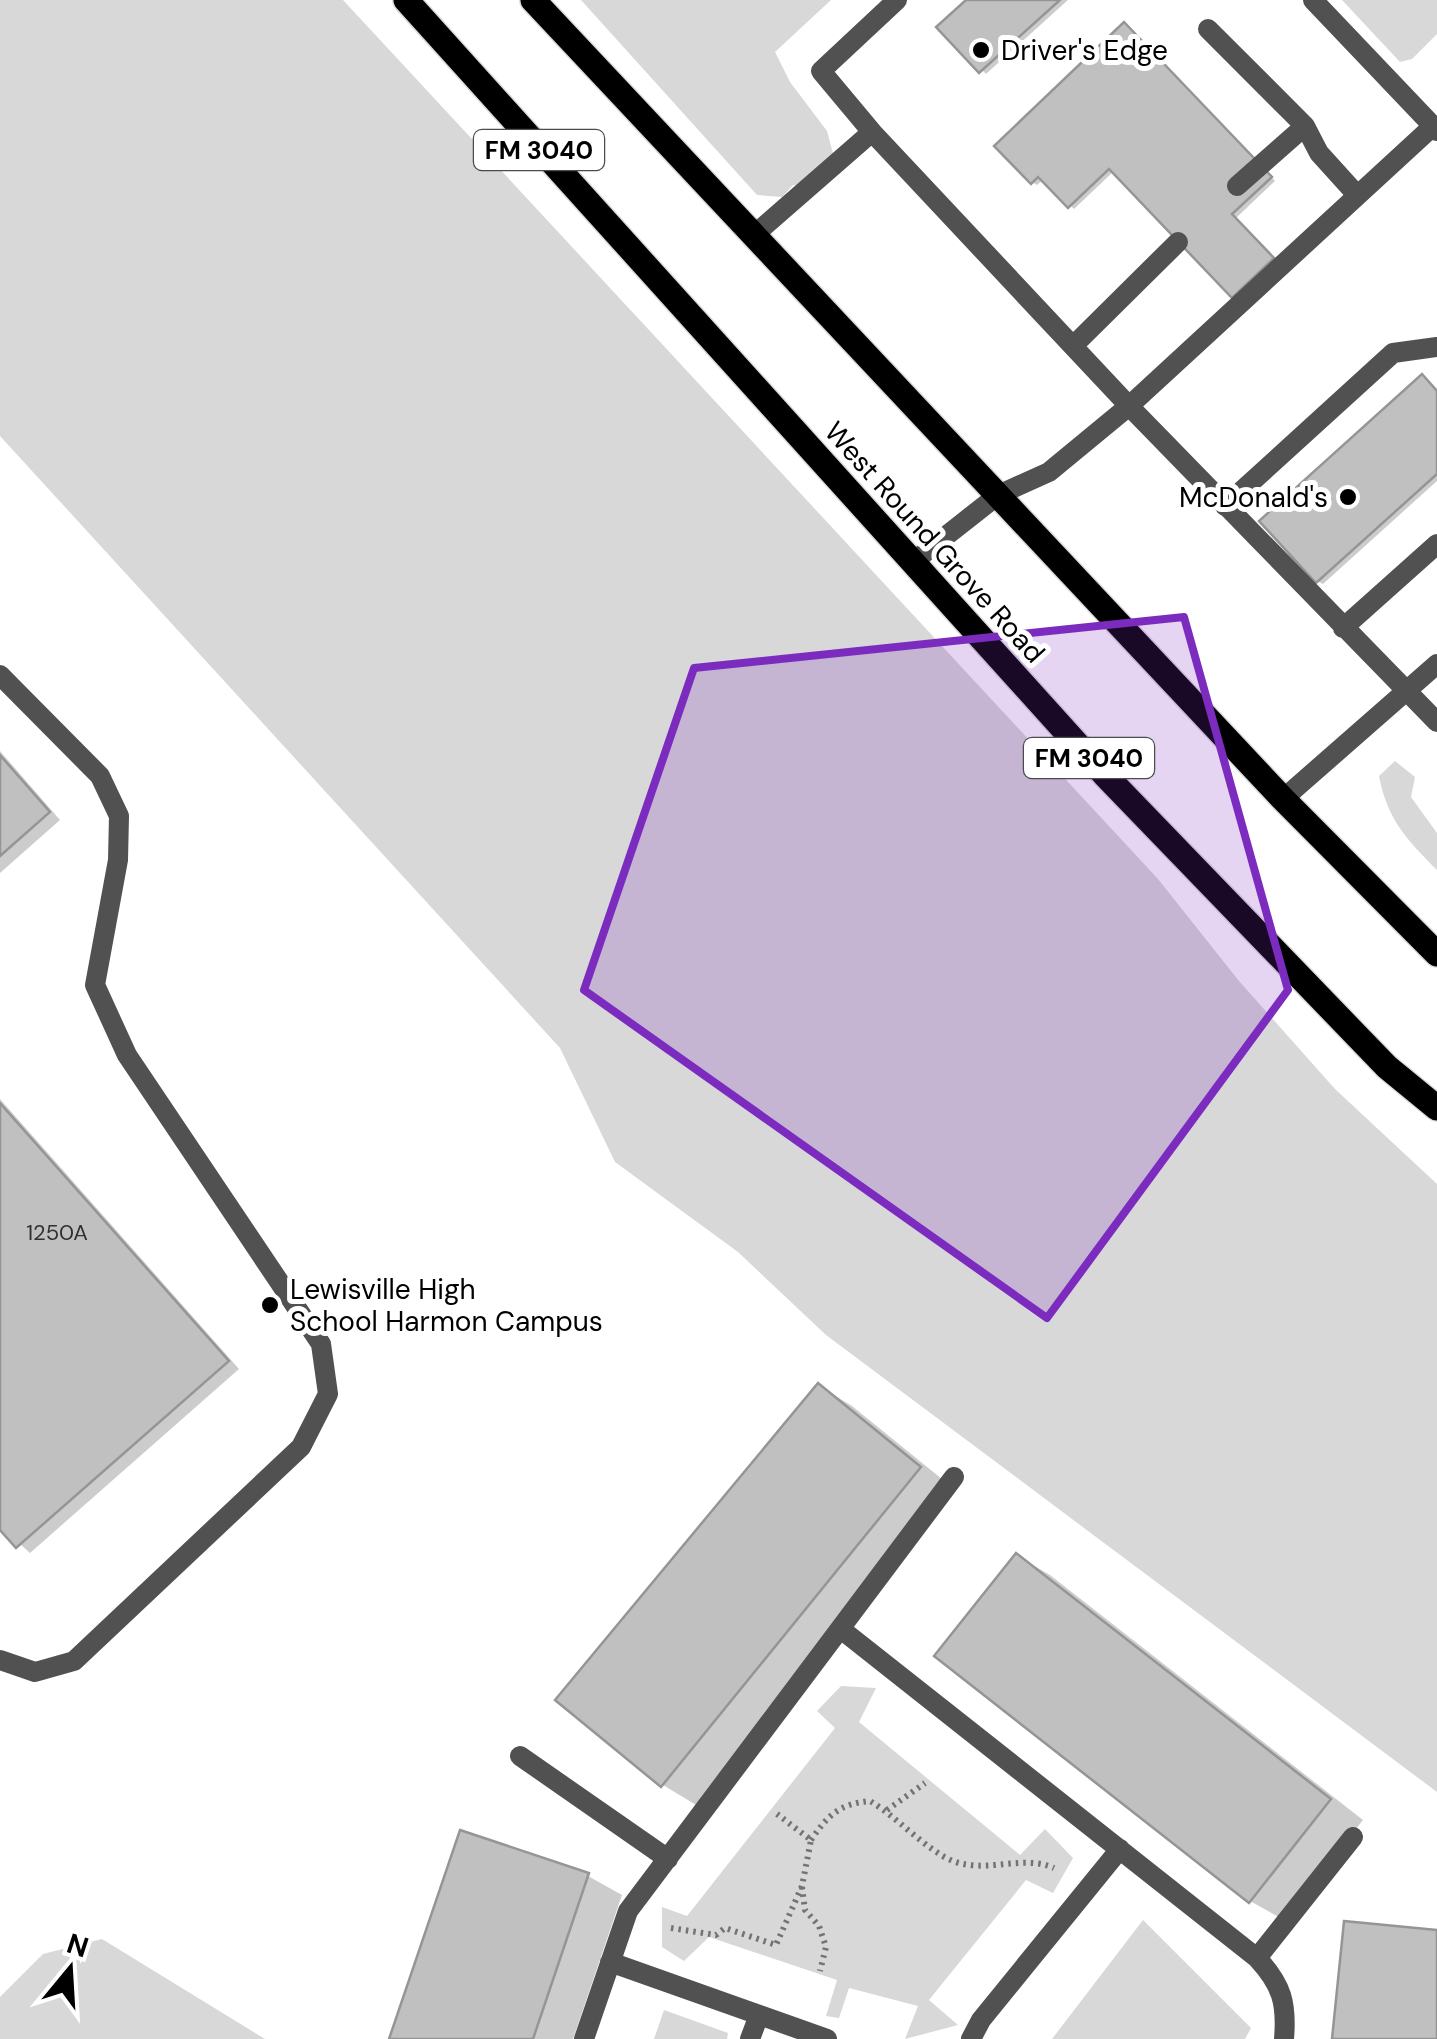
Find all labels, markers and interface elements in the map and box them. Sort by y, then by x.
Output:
place label: Driver's Edge [1001,32,1168,69]
marker: Driver's Edge [970,39,992,61]
road number: FM 3040 [474,130,604,170]
street label: West Round Grove Road [816,414,1053,671]
place label: McDonald's [1179,479,1328,516]
marker: McDonald's [1337,486,1359,508]
road number: FM 3040 [1024,738,1154,778]
house number: 1250A [26,1218,88,1247]
place label: Lewisville High School Harmon Campus [290,1271,603,1340]
marker: Lewisville High School Harmon Campus [259,1294,281,1316]
north arrow [20,1919,120,2019]
text: N [62,1925,93,1966]

